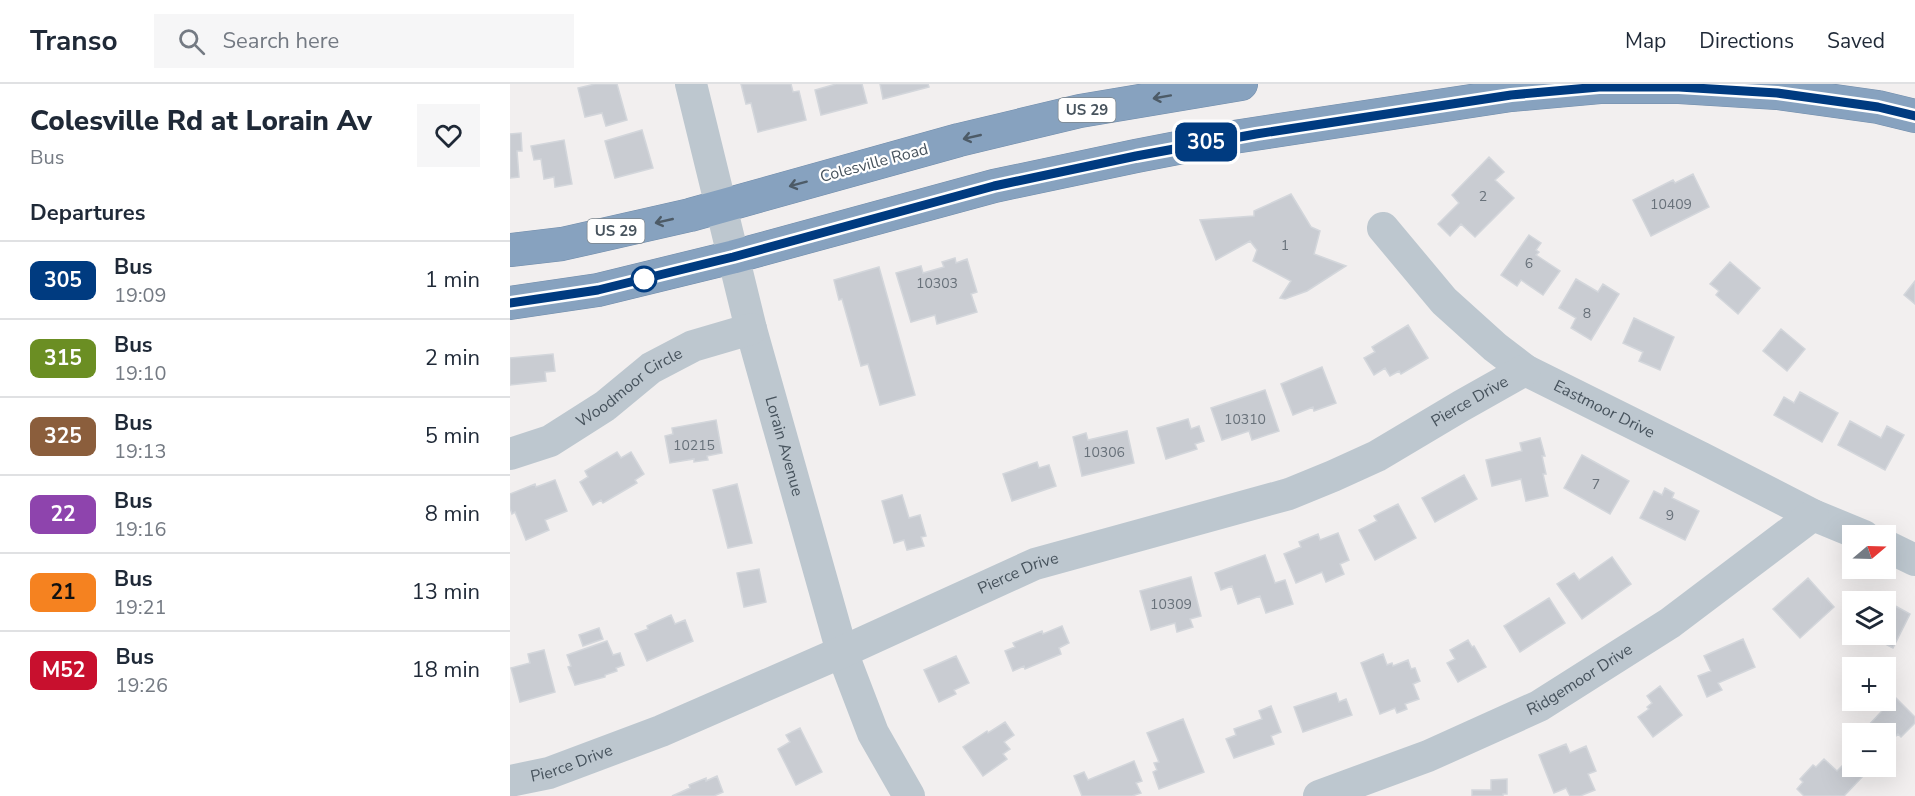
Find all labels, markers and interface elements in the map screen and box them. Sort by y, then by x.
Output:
search box [154,14,574,68]
text: Transo [30,22,118,60]
icon: search [175,25,208,58]
text: Search here [223,26,339,56]
text: Map [1625,27,1666,55]
text: Directions [1699,27,1794,55]
text: Saved [1827,27,1885,55]
one-way arrow [1153,92,1173,103]
road number: US 29 [1058,98,1116,122]
text: Colesville Rd at Lorain Av [30,102,372,140]
button: heart [417,104,480,167]
line badge: 305 [1172,122,1240,162]
text: 305 [1187,128,1225,156]
one-way arrow [962,132,981,144]
street label: Colesville Road [818,138,930,188]
text: Bus [30,144,64,171]
one-way arrow [789,179,808,190]
house number: 2 [1479,187,1487,206]
house number: 10409 [1650,195,1692,214]
text: Departures [30,198,145,228]
one-way arrow [654,215,673,227]
road number: US 29 [588,219,644,243]
house number: 1 [1281,236,1289,255]
text: Bus [114,252,153,282]
house number: 6 [1525,254,1533,273]
text: 1 min [425,265,480,295]
text: 305 [44,266,82,294]
unlabelled marker [631,266,657,292]
house number: 10303 [916,274,958,293]
text: 19:09 [114,282,167,309]
house number: 8 [1583,304,1591,323]
text: Bus [114,330,153,360]
street label: Woodmoor Circle [572,342,686,433]
text: 2 min [425,343,480,373]
text: 315 [44,344,82,372]
text: 19:10 [114,360,167,387]
street label: Pierce Drive [1427,371,1512,432]
street label: Eastmoor Drive [1550,375,1658,444]
street label: Lorain Avenue [759,394,809,499]
text: Bus [114,408,153,438]
house number: 10310 [1224,410,1266,429]
text: 5 min [425,421,480,451]
text: 325 [44,422,82,450]
house number: 10215 [673,436,715,455]
text: 19:13 [114,438,167,465]
house number: 10306 [1083,443,1125,462]
house number: 7 [1592,475,1600,494]
text: Bus [114,486,153,516]
text: 8 min [425,499,480,529]
text: 22 [50,500,76,528]
house number: 9 [1666,506,1674,525]
text: 19:16 [114,516,167,543]
north arrow [1842,525,1896,579]
map controls [1842,525,1896,777]
street label: Pierce Drive [974,547,1061,600]
text: Bus [114,564,153,594]
text: 13 min [412,577,480,607]
text: 21 [50,578,76,606]
button: layers [1842,591,1896,645]
text: 19:21 [114,594,167,621]
house number: 10309 [1150,595,1192,614]
street label: Ridgemoor Drive [1523,639,1637,721]
text: Bus [115,642,154,672]
text: 18 min [412,655,480,685]
text: M52 [42,656,85,684]
button: + [1842,657,1896,711]
text: 19:26 [115,672,168,699]
button: − [1842,723,1896,777]
street label: Pierce Drive [528,739,616,788]

